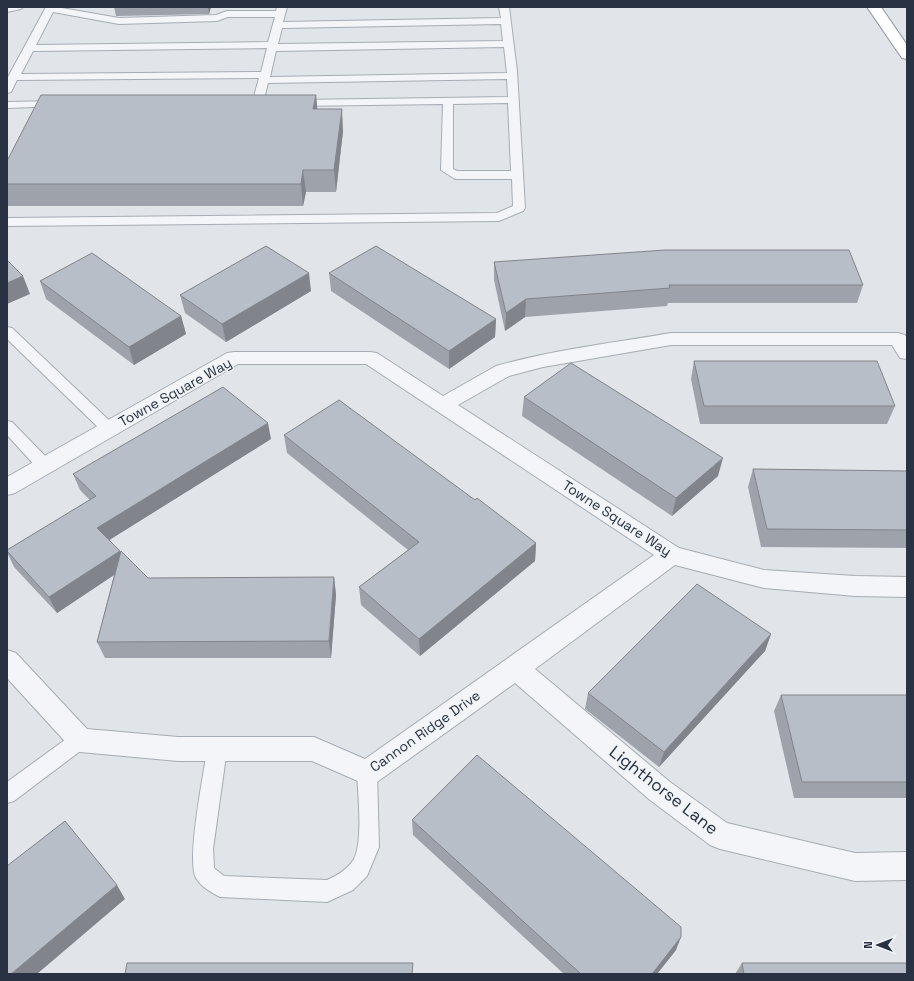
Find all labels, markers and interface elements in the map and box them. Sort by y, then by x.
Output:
street label: Towne Square Way [115,353,235,431]
street label: Towne Square Way [559,476,675,560]
street label: Cannon Ridge Drive [366,686,484,776]
street label: Lighthorse Lane [605,741,723,839]
north arrow [858,925,898,965]
text: N [861,941,875,949]

